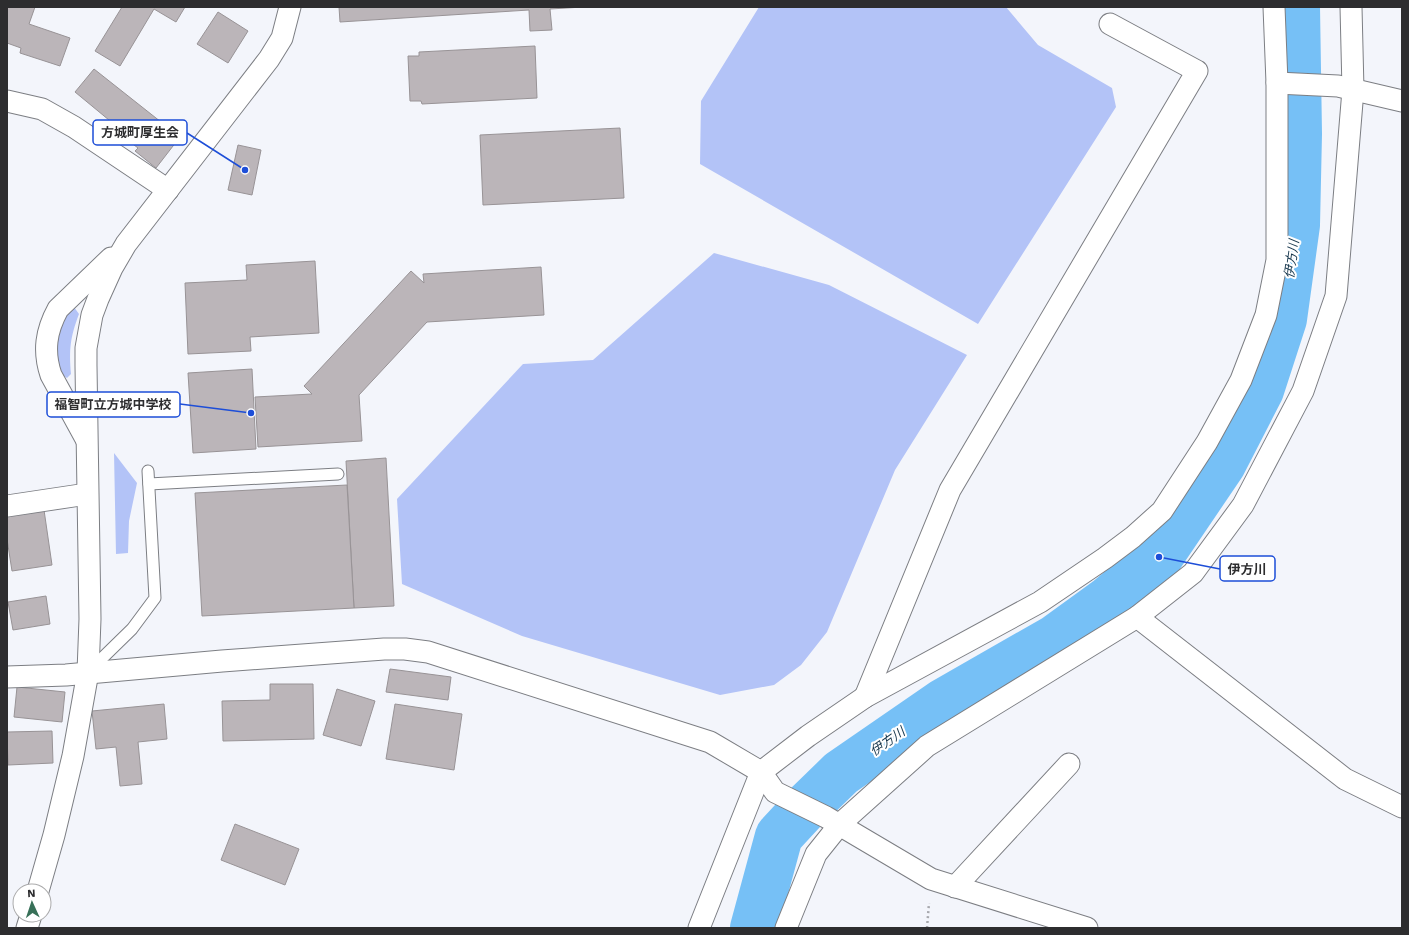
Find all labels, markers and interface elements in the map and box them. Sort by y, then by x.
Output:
callout: 方城町厚生会 [93,120,187,145]
text: 方城町厚生会 [101,125,179,140]
water label: 伊方川 [1281,237,1302,279]
callout: 福智町立方城中学校 [47,392,180,417]
text: 福智町立方城中学校 [54,397,172,412]
callout: 伊方川 [1220,556,1275,581]
text: 伊方川 [1227,562,1267,577]
water label: 伊方川 [867,723,909,759]
north arrow [12,883,52,923]
text: N [27,887,36,900]

